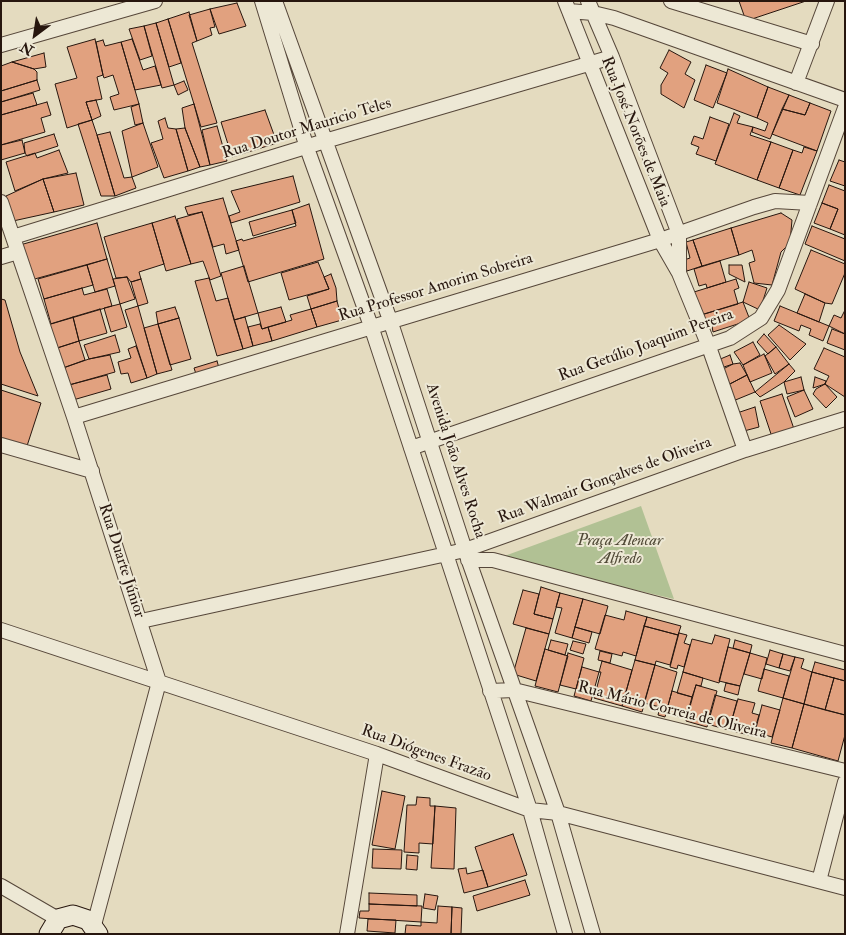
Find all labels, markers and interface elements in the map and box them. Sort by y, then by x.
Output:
north arrow [10,10,60,60]
text: N [17,38,37,59]
street label: Rua José Norões de Maia [596,54,674,210]
street label: Rua Doutor Mauricio Teles [220,94,394,164]
street label: Rua Professor Amorim Sobreira [337,249,535,327]
street label: Rua Getúlio Joaquim Pereira [556,305,736,387]
street label: Avenida João Alves Rocha [421,381,489,541]
street label: Rua Walmair Gonçalves de Oliveira [496,433,714,529]
street label: Rua Duarte Júnior [93,501,149,621]
park label: Praça Alencar Alfredo [577,532,663,570]
street label: Rua Mário Correia de Oliveira [575,678,769,744]
street label: Rua Diógenes Frazão [358,722,494,786]

